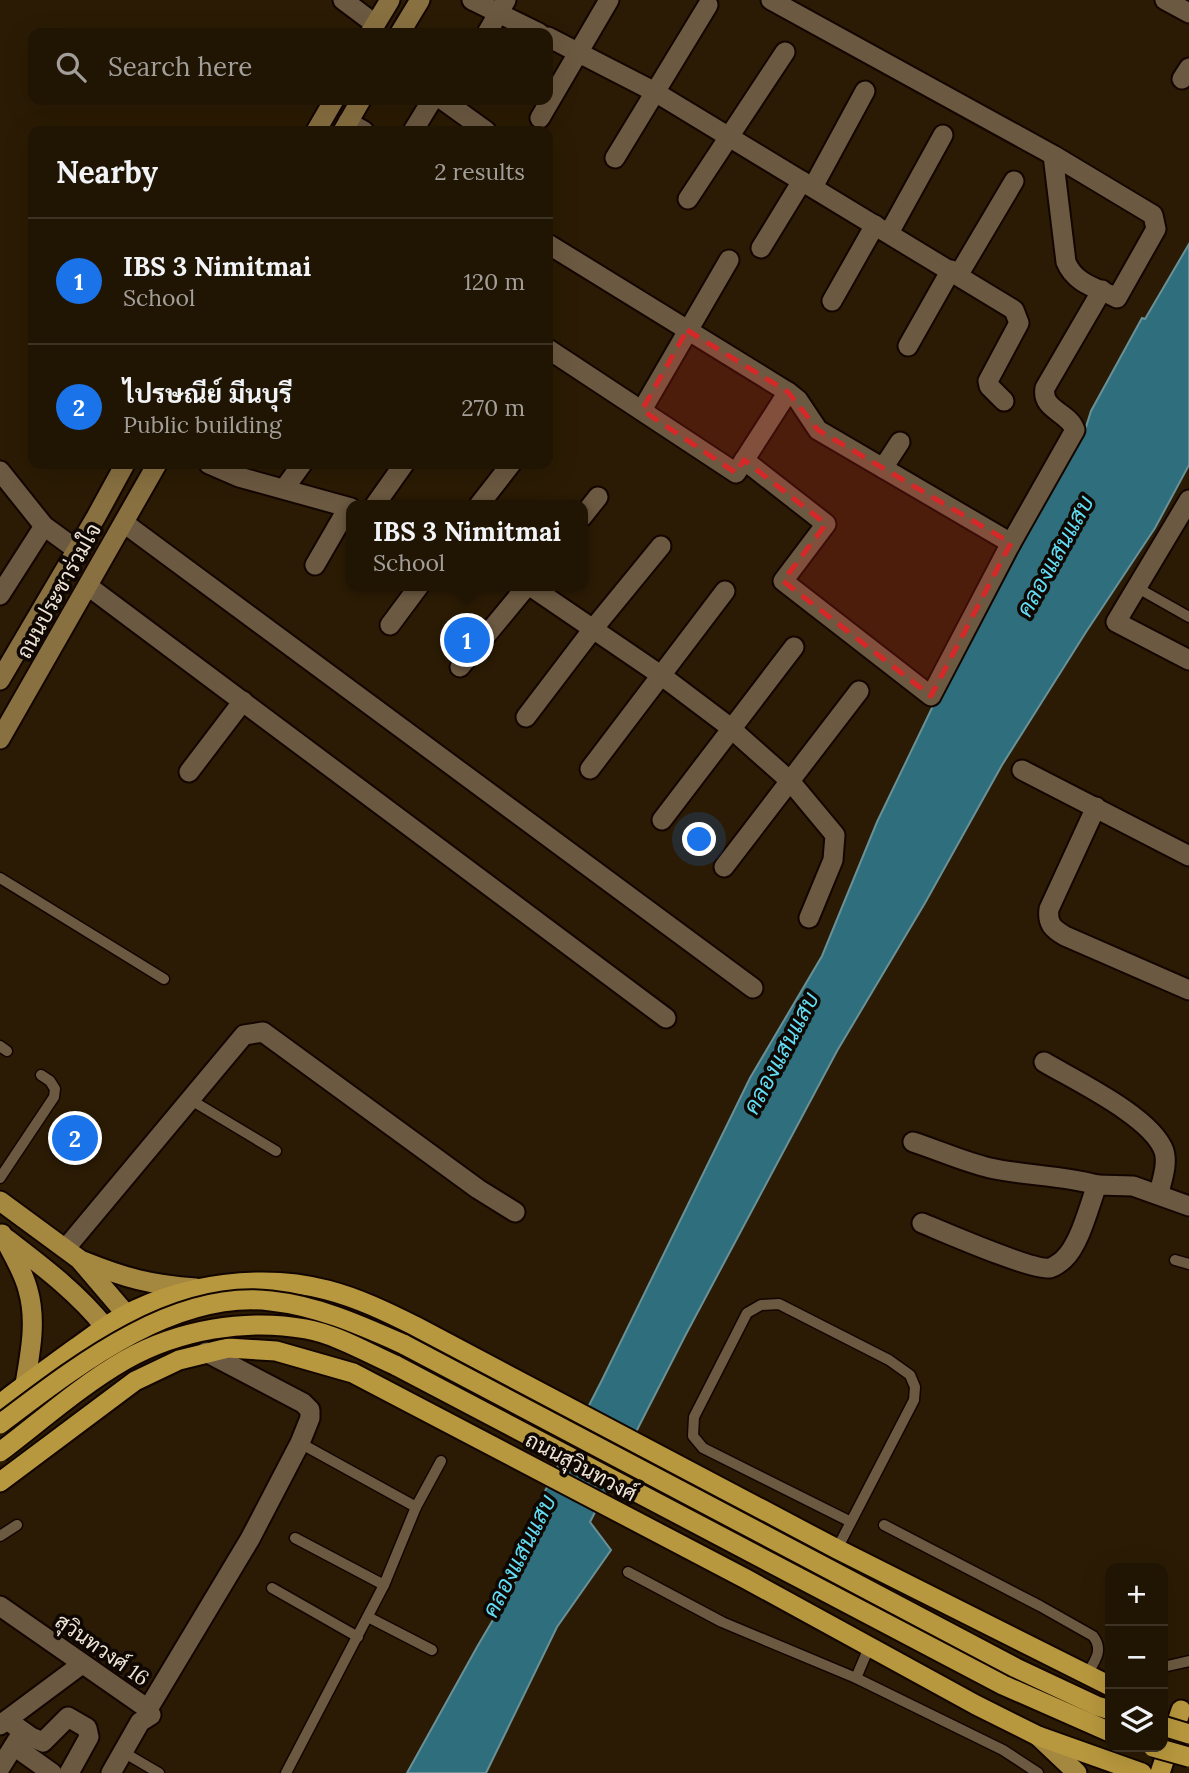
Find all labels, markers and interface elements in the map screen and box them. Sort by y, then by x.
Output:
search box [28,28,553,105]
icon: search [52,48,90,86]
text: Search here [108,50,252,83]
text: Nearby [56,153,158,191]
text: 2 results [434,157,525,186]
text: IBS 3 Nimitmai [123,250,311,283]
text: 1 [74,267,84,296]
text: 120 m [463,267,525,296]
text: School [123,283,195,312]
text: ไปรษณีย์ มีนบุรี [123,377,292,410]
text: 2 [73,393,85,422]
text: 270 m [461,393,525,422]
text: Public building [123,410,282,439]
water label: คลองแสนแสบ [1009,490,1100,621]
popup [346,500,588,591]
text: IBS 3 Nimitmai [373,515,561,548]
street label: ถนนประชาร่วมใจ [10,518,107,663]
text: School [373,548,445,577]
pin: 1 [444,614,490,666]
your location [682,822,716,856]
water label: คลองแสนแสบ [736,987,825,1119]
pin: 2 [52,1112,98,1164]
street label: ถนนสุวินทวงศ์ [521,1426,641,1508]
water label: คลองแสนแสบ [475,1489,562,1622]
map controls [1105,1563,1168,1752]
button: + [1105,1563,1168,1626]
street label: สุวินทวงศ์ 16 [50,1607,154,1693]
button: − [1105,1626,1168,1689]
button: layers [1105,1689,1168,1752]

